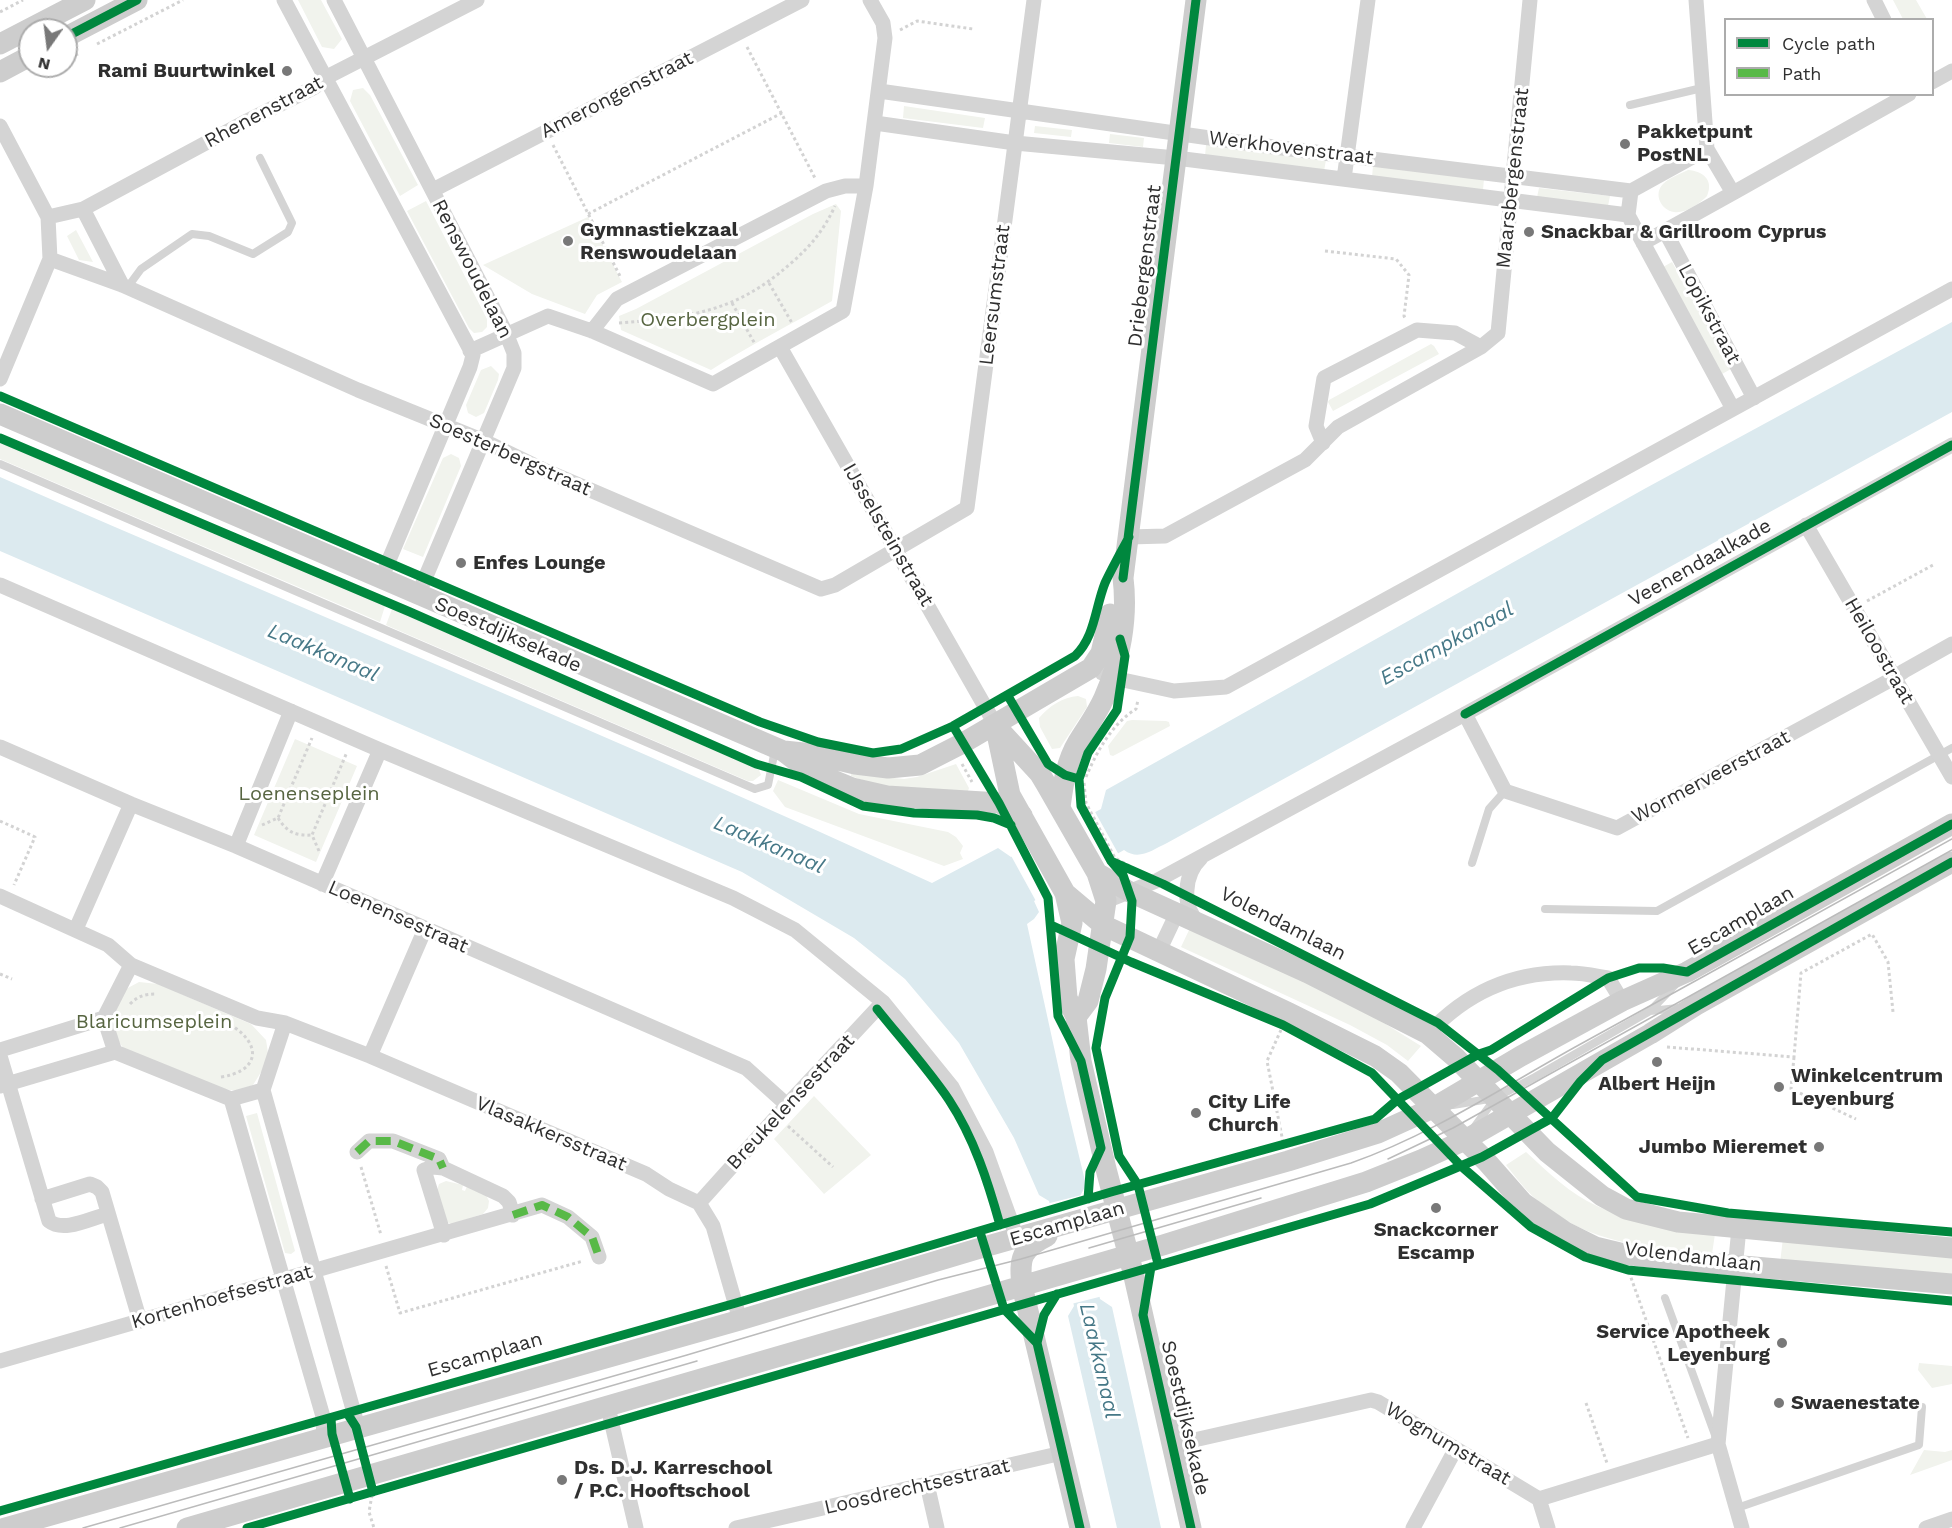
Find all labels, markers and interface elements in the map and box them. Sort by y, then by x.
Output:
north arrow [18,18,78,78]
legend [1724,18,1934,96]
text: Cycle path [1782,33,1876,54]
street label: Amerongenstraat [537,46,697,144]
text: N [36,53,52,75]
place label: Rami Buurtwinkel [98,59,275,83]
text: Path [1782,63,1822,84]
marker: Rami Buurtwinkel [280,64,294,78]
street label: Rhenenstraat [201,71,327,153]
street label: Maarsbergenstraat [1492,86,1534,270]
place label: Pakketpunt PostNL [1637,120,1752,167]
street label: Werkhovenstraat [1207,126,1375,170]
marker: Pakketpunt PostNL [1618,137,1632,151]
street label: Driebergenstraat [1123,184,1167,348]
street label: Renswoudelaan [427,195,517,343]
place label: Gymnastiekzaal Renswoudelaan [580,218,738,265]
place label: Snackbar & Grillroom Cyprus [1541,220,1827,244]
street label: Leersumstraat [974,223,1016,367]
marker: Snackbar & Grillroom Cyprus [1522,225,1536,239]
marker: Gymnastiekzaal Renswoudelaan [561,234,575,248]
street label: Lopikstraat [1673,260,1745,368]
park label: Overbergplein [640,308,776,332]
street label: Soesterbergstraat [425,408,595,502]
street label: IJsselsteinstraat [837,459,939,611]
street label: Veenendaalkade [1625,514,1775,612]
place label: Enfes Lounge [473,551,606,575]
marker: Enfes Lounge [454,556,468,570]
street label: Soestdijksekade [431,592,585,678]
street label: Heiloostraat [1839,594,1919,708]
water label: Escampkanaal [1376,597,1518,691]
water label: Laakkanaal [264,618,382,688]
street label: Wormerveerstraat [1628,725,1794,829]
park label: Loenenseplein [238,782,380,806]
water label: Laakkanaal [710,810,828,880]
street label: Loenensestraat [324,875,472,959]
street label: Escamplaan [1684,881,1798,961]
street label: Volendamlaan [1216,882,1350,966]
park label: Blaricumseplein [76,1010,232,1034]
street label: Breukelensestraat [722,1029,860,1175]
marker: Albert Heijn [1650,1055,1664,1069]
place label: Winkelcentrum Leyenburg [1791,1064,1943,1111]
place label: Albert Heijn [1598,1072,1716,1096]
marker: Winkelcentrum Leyenburg [1772,1080,1786,1094]
place label: City Life Church [1208,1090,1291,1137]
street label: Vlasakkersstraat [472,1091,630,1177]
marker: City Life Church [1189,1106,1203,1120]
place label: Jumbo Mieremet [1639,1135,1807,1159]
marker: Jumbo Mieremet [1812,1140,1826,1154]
street label: Escamplaan [1007,1196,1127,1252]
marker: Snackcorner Escamp [1429,1201,1443,1215]
place label: Snackcorner Escamp [1374,1218,1498,1265]
street label: Volendamlaan [1623,1237,1763,1277]
street label: Kortenhoefsestraat [129,1260,315,1334]
water label: Laakkanaal [1073,1301,1125,1421]
place label: Service Apotheek Leyenburg [1596,1320,1770,1367]
street label: Escamplaan [425,1327,545,1383]
marker: Service Apotheek Leyenburg [1775,1336,1789,1350]
street label: Soestdijksekade [1156,1338,1214,1498]
place label: Swaenestate [1791,1391,1920,1415]
marker: Swaenestate [1772,1396,1786,1410]
street label: Wognumstraat [1381,1397,1515,1491]
street label: Loosdrechtsestraat [822,1454,1012,1520]
place label: Ds. D.J. Karreschool / P.C. Hooftschool [574,1456,772,1503]
marker: Ds. D.J. Karreschool / P.C. Hooftschool [555,1473,569,1487]

